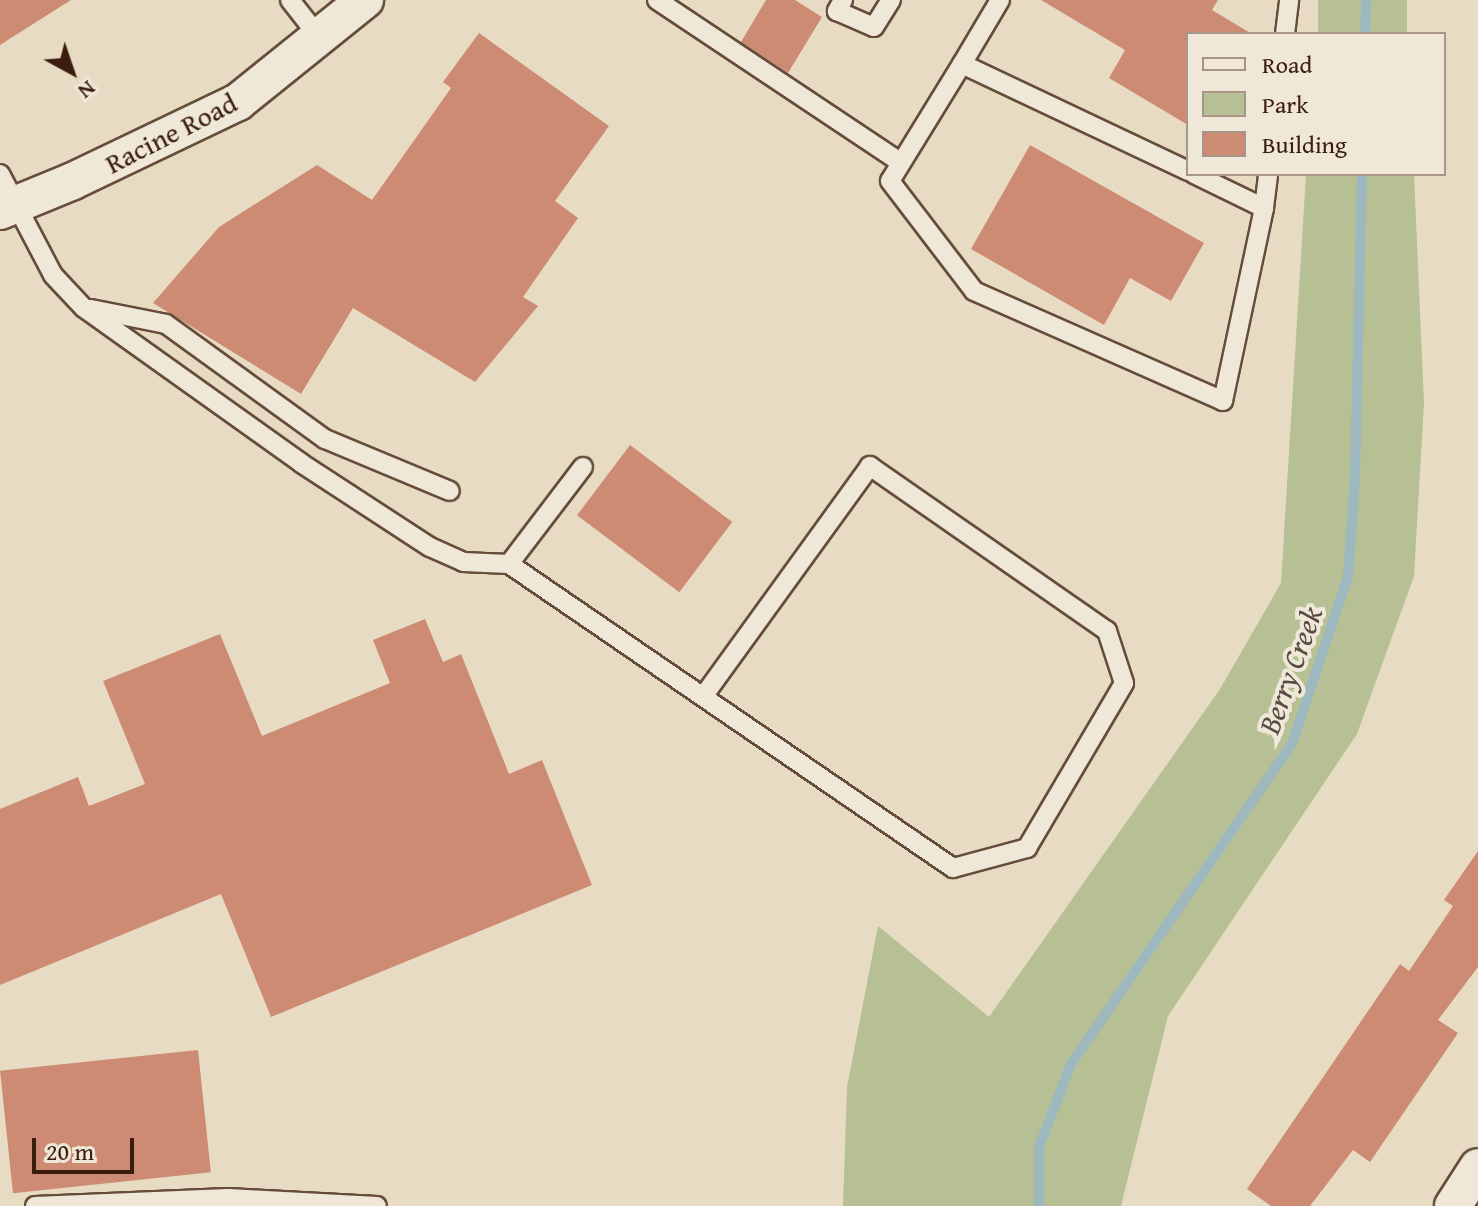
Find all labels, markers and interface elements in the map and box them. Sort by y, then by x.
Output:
north arrow [32,32,112,112]
legend [1186,32,1446,176]
text: Road [1262,47,1312,82]
text: N [72,73,103,107]
street label: Racine Road [100,86,242,180]
text: Park [1262,87,1308,122]
text: Building [1262,127,1347,162]
water label: Berry Creek [1250,602,1330,738]
scale bar [36,1122,138,1172]
text: 20 m [46,1134,94,1169]

